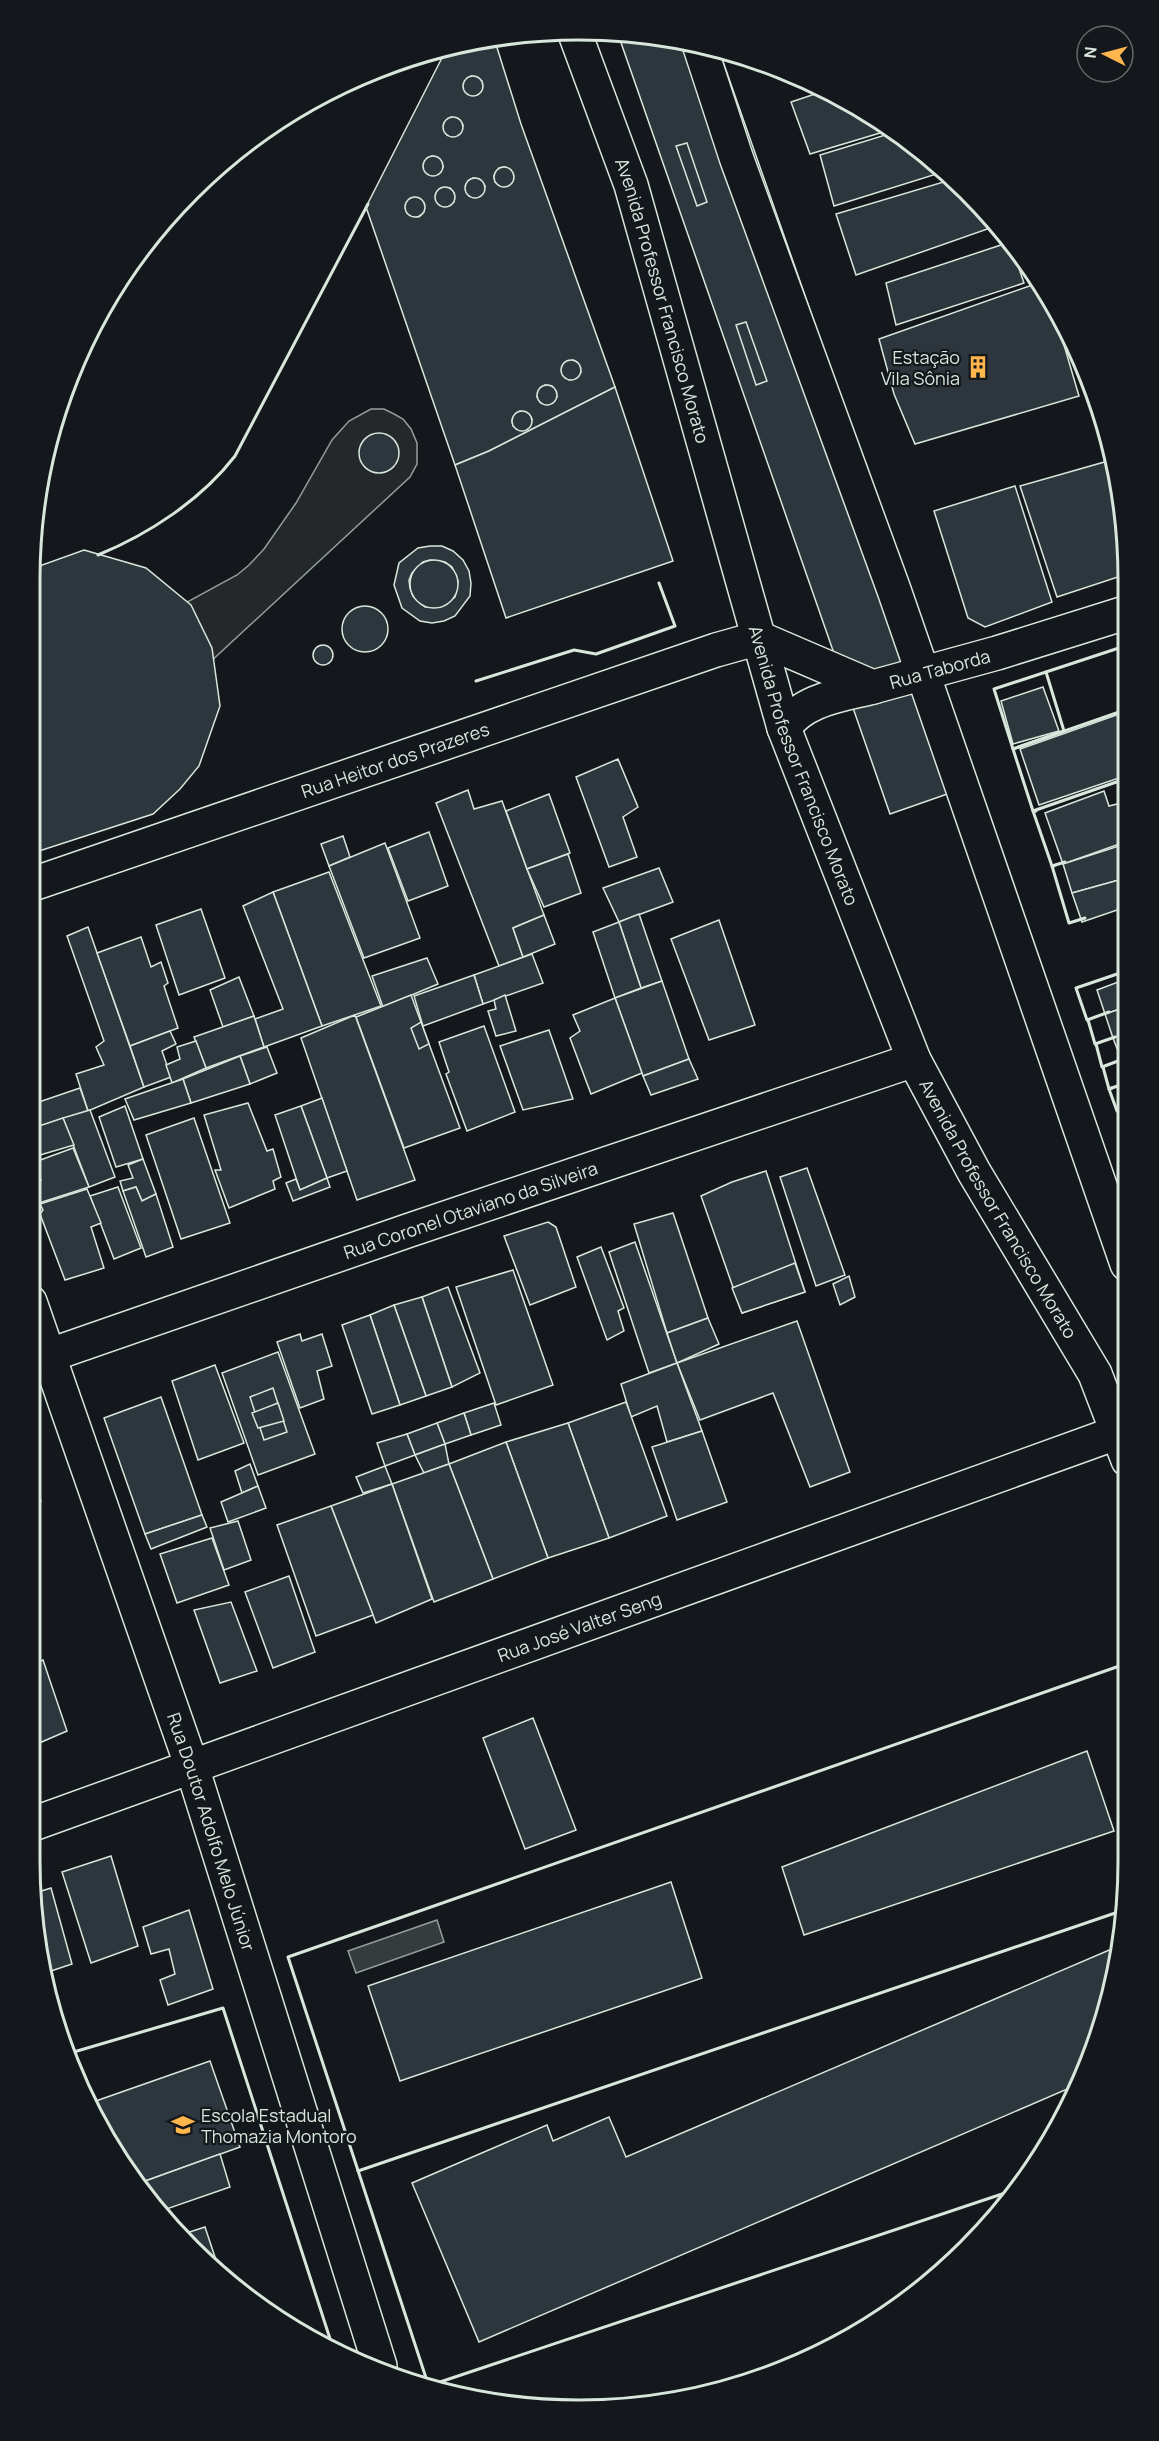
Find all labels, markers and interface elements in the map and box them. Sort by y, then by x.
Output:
north arrow [1075,24,1135,84]
text: N [1079,46,1102,59]
street label: Avenida Professor Francisco Morato [610,155,715,446]
place label: Estação Vila Sônia [881,345,960,390]
building icon: Estação Vila Sônia [965,354,991,380]
street label: Avenida Professor Francisco Morato [744,623,864,909]
street label: Rua Taborda [887,643,993,694]
street label: Rua Heitor dos Prazeres [298,717,492,803]
street label: Avenida Professor Francisco Morato [914,1075,1083,1343]
street label: Rua Coronel Otaviano da Silveira [340,1156,601,1264]
street label: Rua José Valter Seng [494,1586,665,1667]
street label: Rua Doutor Adolfo Melo Júnior [162,1709,261,1954]
place label: Escola Estadual Thomazia Montoro [201,2103,357,2148]
school or university icon: Escola Estadual Thomazia Montoro [170,2112,196,2138]

